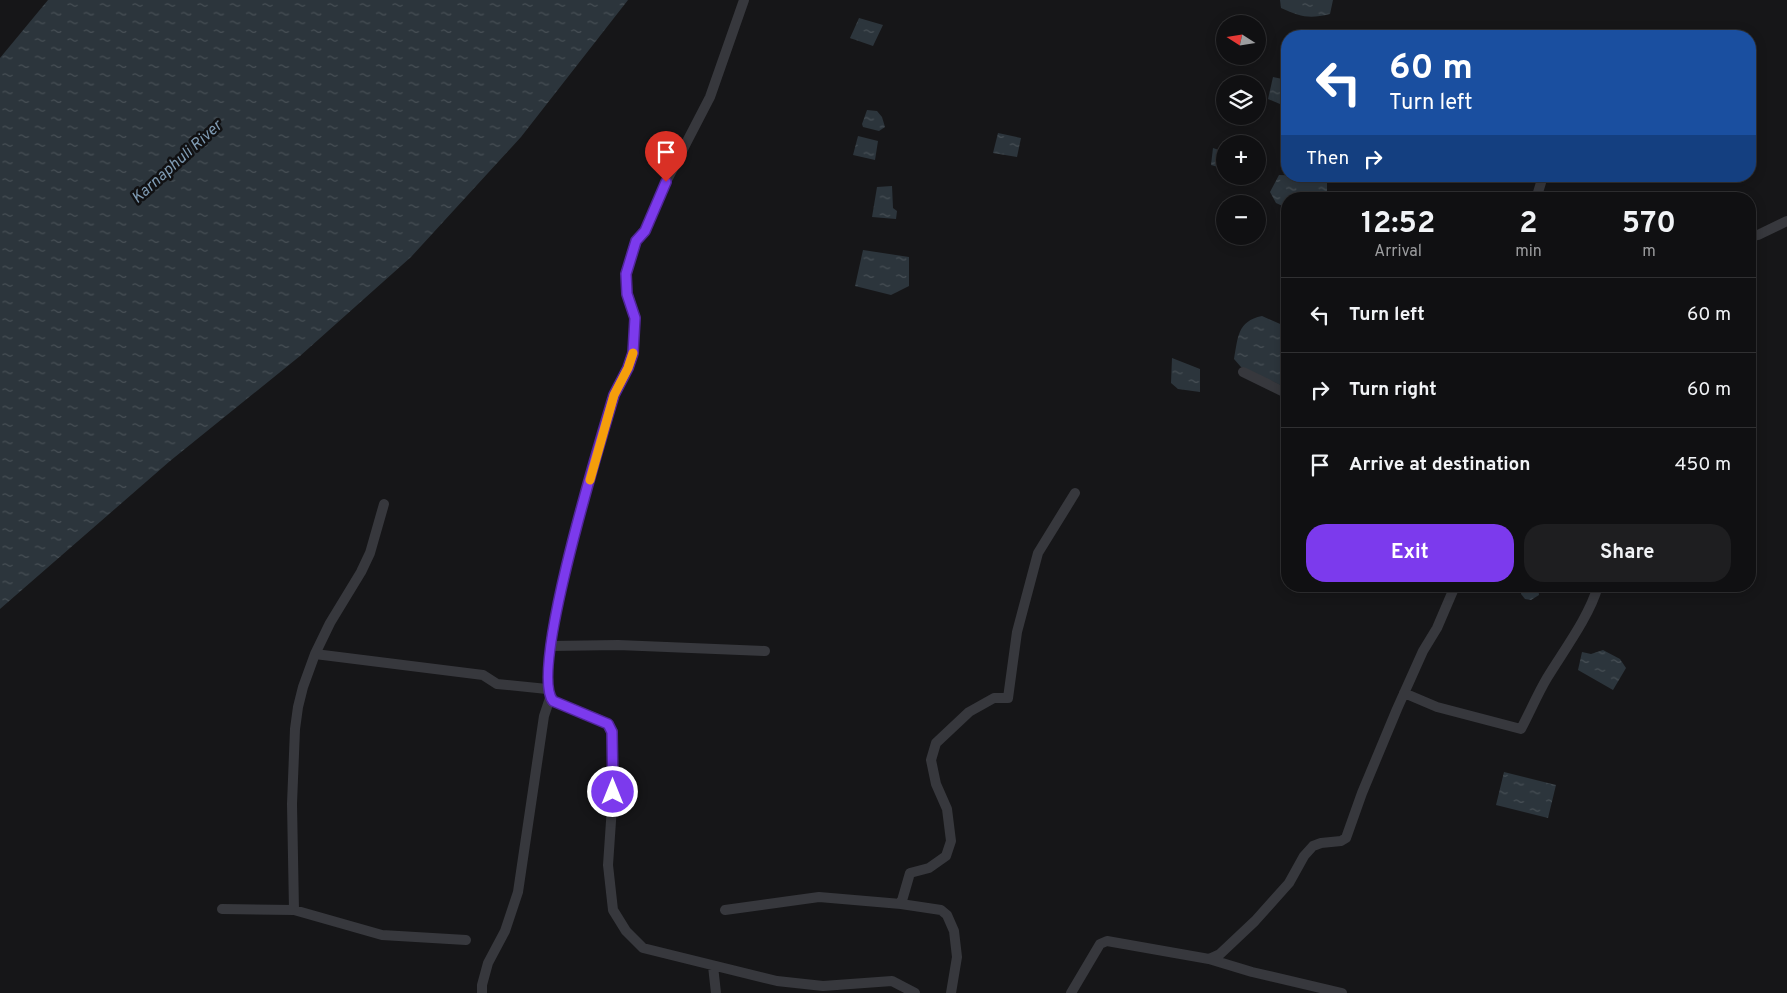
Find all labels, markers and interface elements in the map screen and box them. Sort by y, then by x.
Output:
north arrow [1216,15,1266,65]
map controls [1216,15,1266,245]
text: 60 m [1389,47,1473,91]
icon: left [1306,50,1371,115]
button: layers [1216,75,1266,125]
text: Turn left [1389,90,1472,117]
water label: Karnaphuli River [128,115,228,208]
pin [645,131,687,182]
button: + [1216,135,1266,185]
icon: arrive [652,138,680,166]
icon: right [1359,145,1387,173]
text: Then [1306,147,1349,171]
button: − [1216,195,1266,245]
text: 12:52 [1361,206,1435,243]
text: 2 [1519,206,1538,243]
text: 570 [1622,206,1676,243]
text: Arrival [1374,242,1422,262]
text: min [1515,242,1542,262]
text: m [1642,242,1656,262]
icon: left [1306,301,1334,329]
text: Turn left [1349,303,1425,327]
text: 60 m [1687,303,1731,327]
icon: right [1306,376,1334,404]
text: Turn right [1349,378,1437,402]
text: 60 m [1687,378,1731,402]
icon: arrive [1306,451,1334,479]
text: Arrive at destination [1349,453,1530,477]
text: 450 m [1675,453,1731,477]
button: Exit [1306,524,1514,582]
button: Share [1524,524,1731,582]
position arrow [586,765,638,817]

